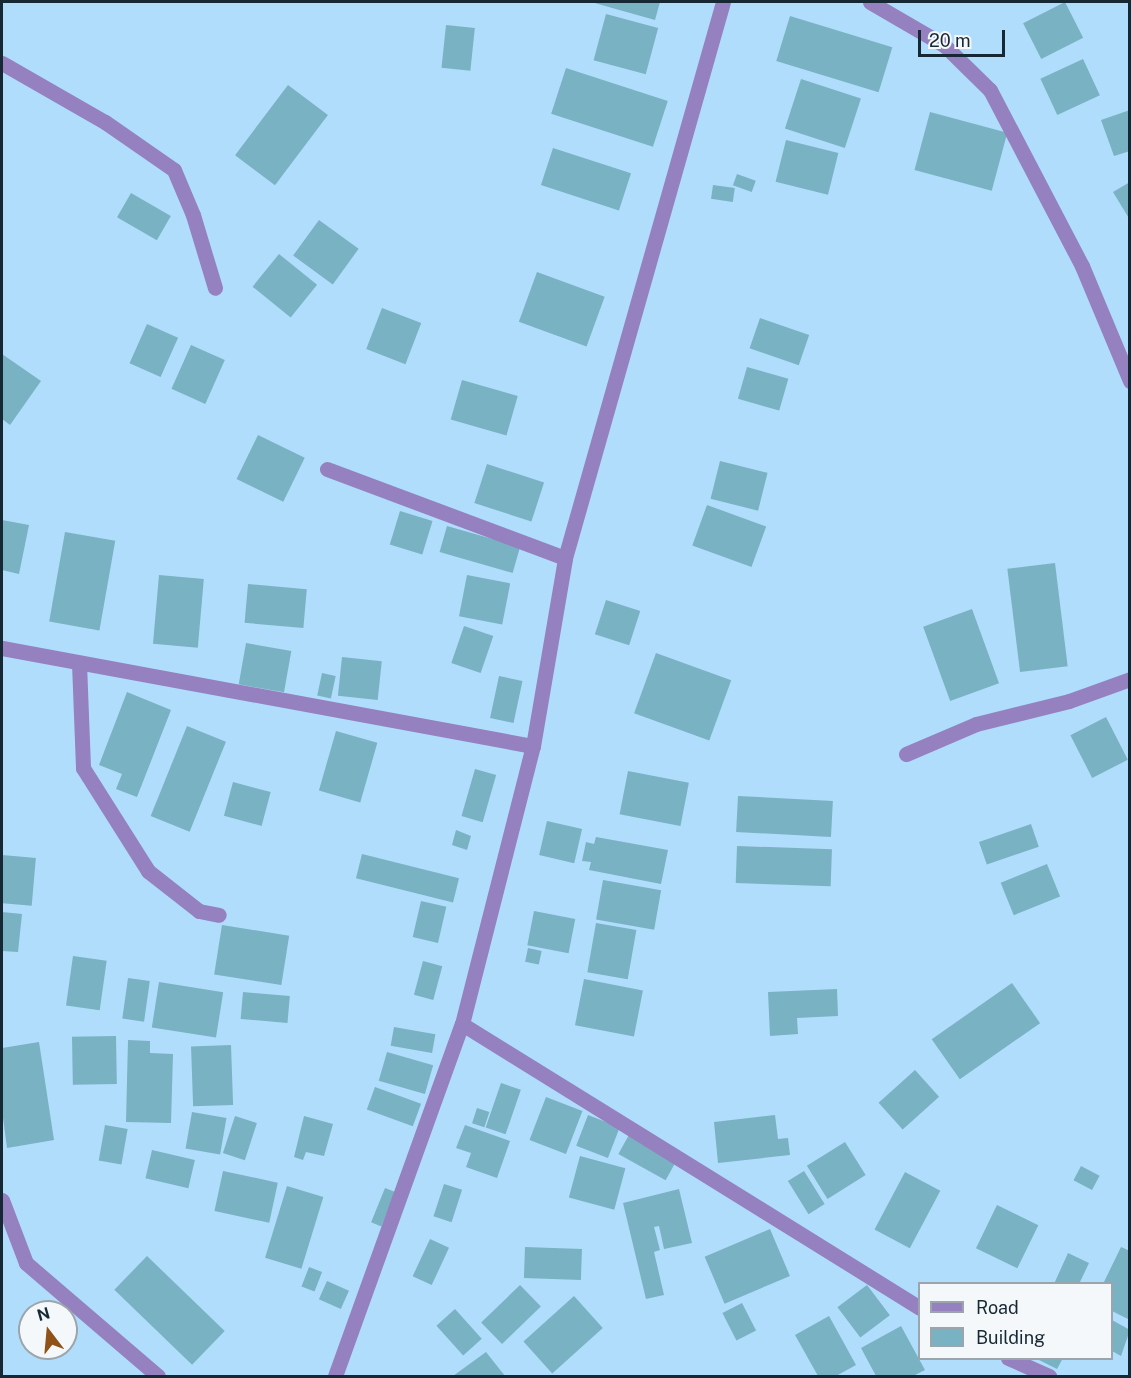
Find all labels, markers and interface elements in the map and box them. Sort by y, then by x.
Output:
scale bar [921,18,1008,56]
text: 20 m [929,30,971,51]
legend [918,1282,1113,1360]
text: Road [976,1297,1019,1318]
north arrow [18,1300,78,1360]
text: N [35,1303,52,1325]
text: Building [976,1327,1045,1348]

